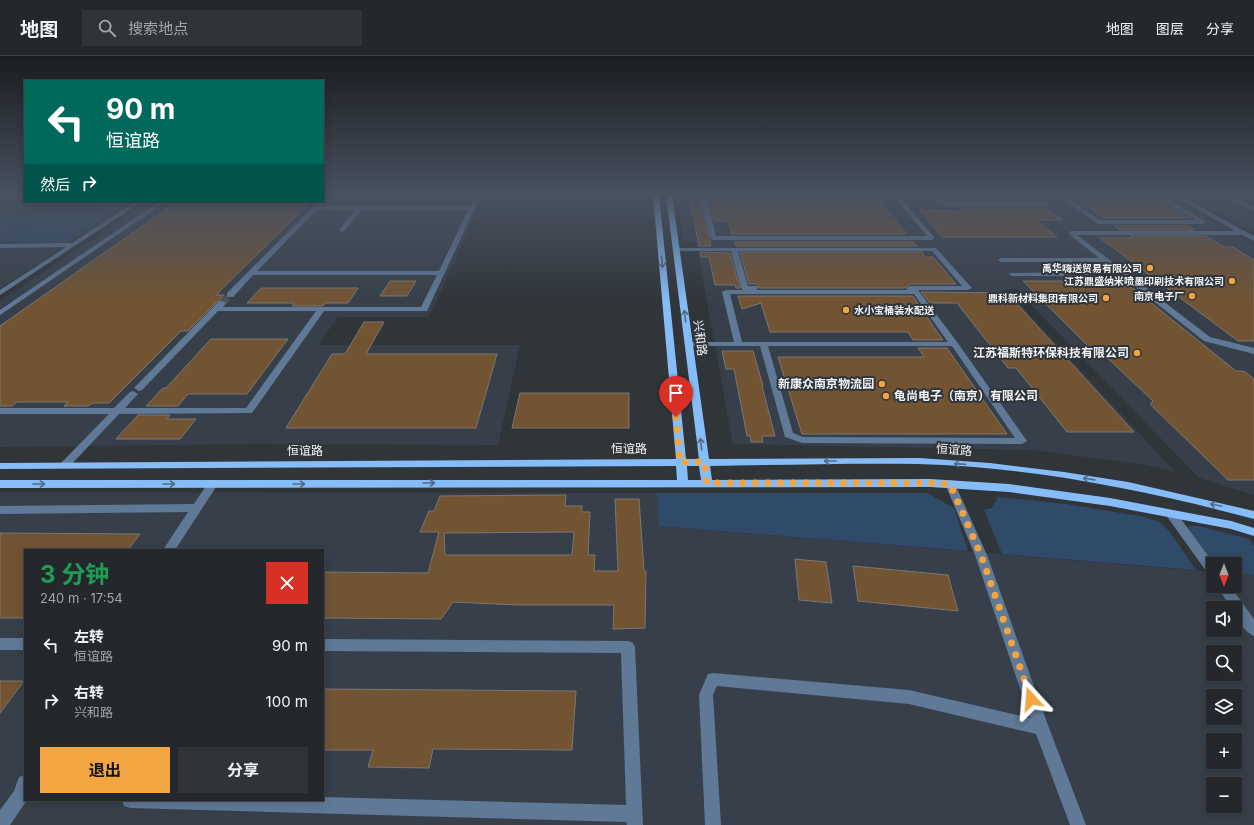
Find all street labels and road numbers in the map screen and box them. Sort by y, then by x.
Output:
street label: 兴和路 [691,319,710,357]
street label: 恒谊路 [611,441,647,456]
street label: 恒谊路 [936,441,973,458]
street label: 恒谊路 [287,443,323,458]

